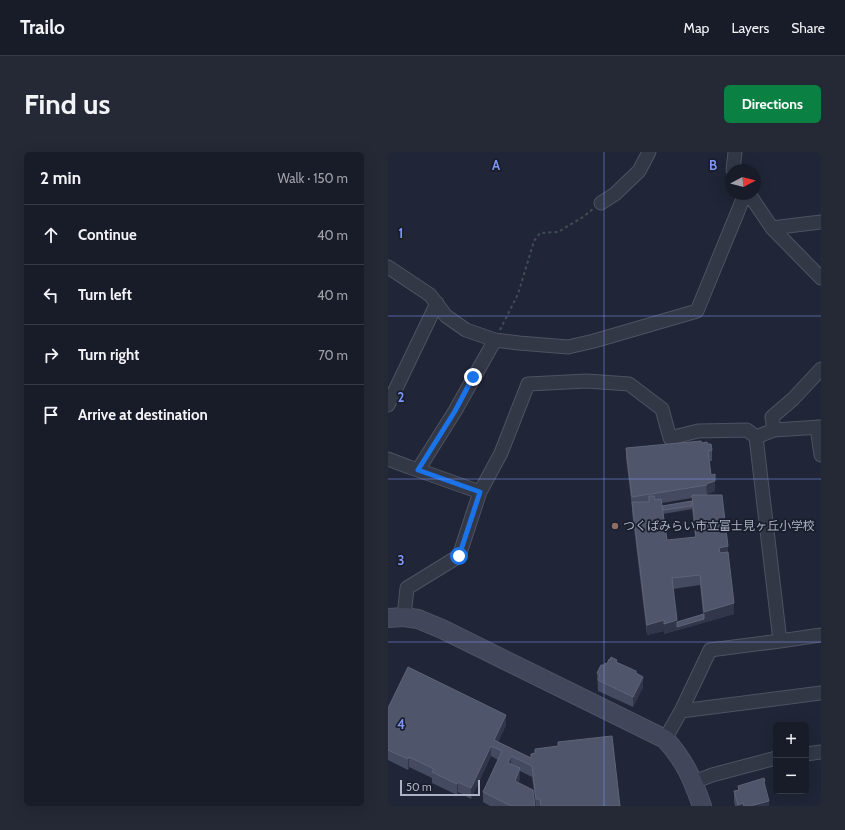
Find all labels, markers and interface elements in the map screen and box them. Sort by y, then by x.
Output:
text: Trailo [20,16,65,39]
text: Map [684,19,709,37]
text: Layers [731,19,769,37]
text: Share [791,19,825,37]
button: Directions [724,85,821,123]
text: Find us [24,87,110,121]
text: A [492,157,501,173]
text: B [709,157,717,173]
north arrow [725,164,761,200]
text: 2 min [40,168,81,188]
text: Walk · 150 m [277,170,348,186]
icon: ahead [40,224,62,246]
text: 1 [399,225,403,241]
text: Continue [78,226,137,244]
text: 40 m [317,227,348,243]
icon: left [40,284,62,306]
text: Turn left [78,286,132,304]
text: 40 m [317,287,348,303]
icon: right [40,344,62,366]
text: Turn right [78,346,139,364]
text: 70 m [318,347,348,363]
route end [464,368,482,386]
text: 2 [398,389,405,405]
icon: arrive [40,404,62,426]
text: Arrive at destination [78,406,208,424]
place label: つくばみらい市立富士見ヶ丘小学校 [623,518,815,533]
marker: つくばみらい市立富士見ヶ丘小学校 [610,521,620,531]
route start [450,547,468,565]
text: 3 [397,552,405,568]
text: 4 [397,716,405,732]
map controls [773,722,809,794]
button: + [773,722,809,758]
button: − [773,758,809,794]
scale bar [400,778,480,797]
text: 50 m [406,780,432,794]

